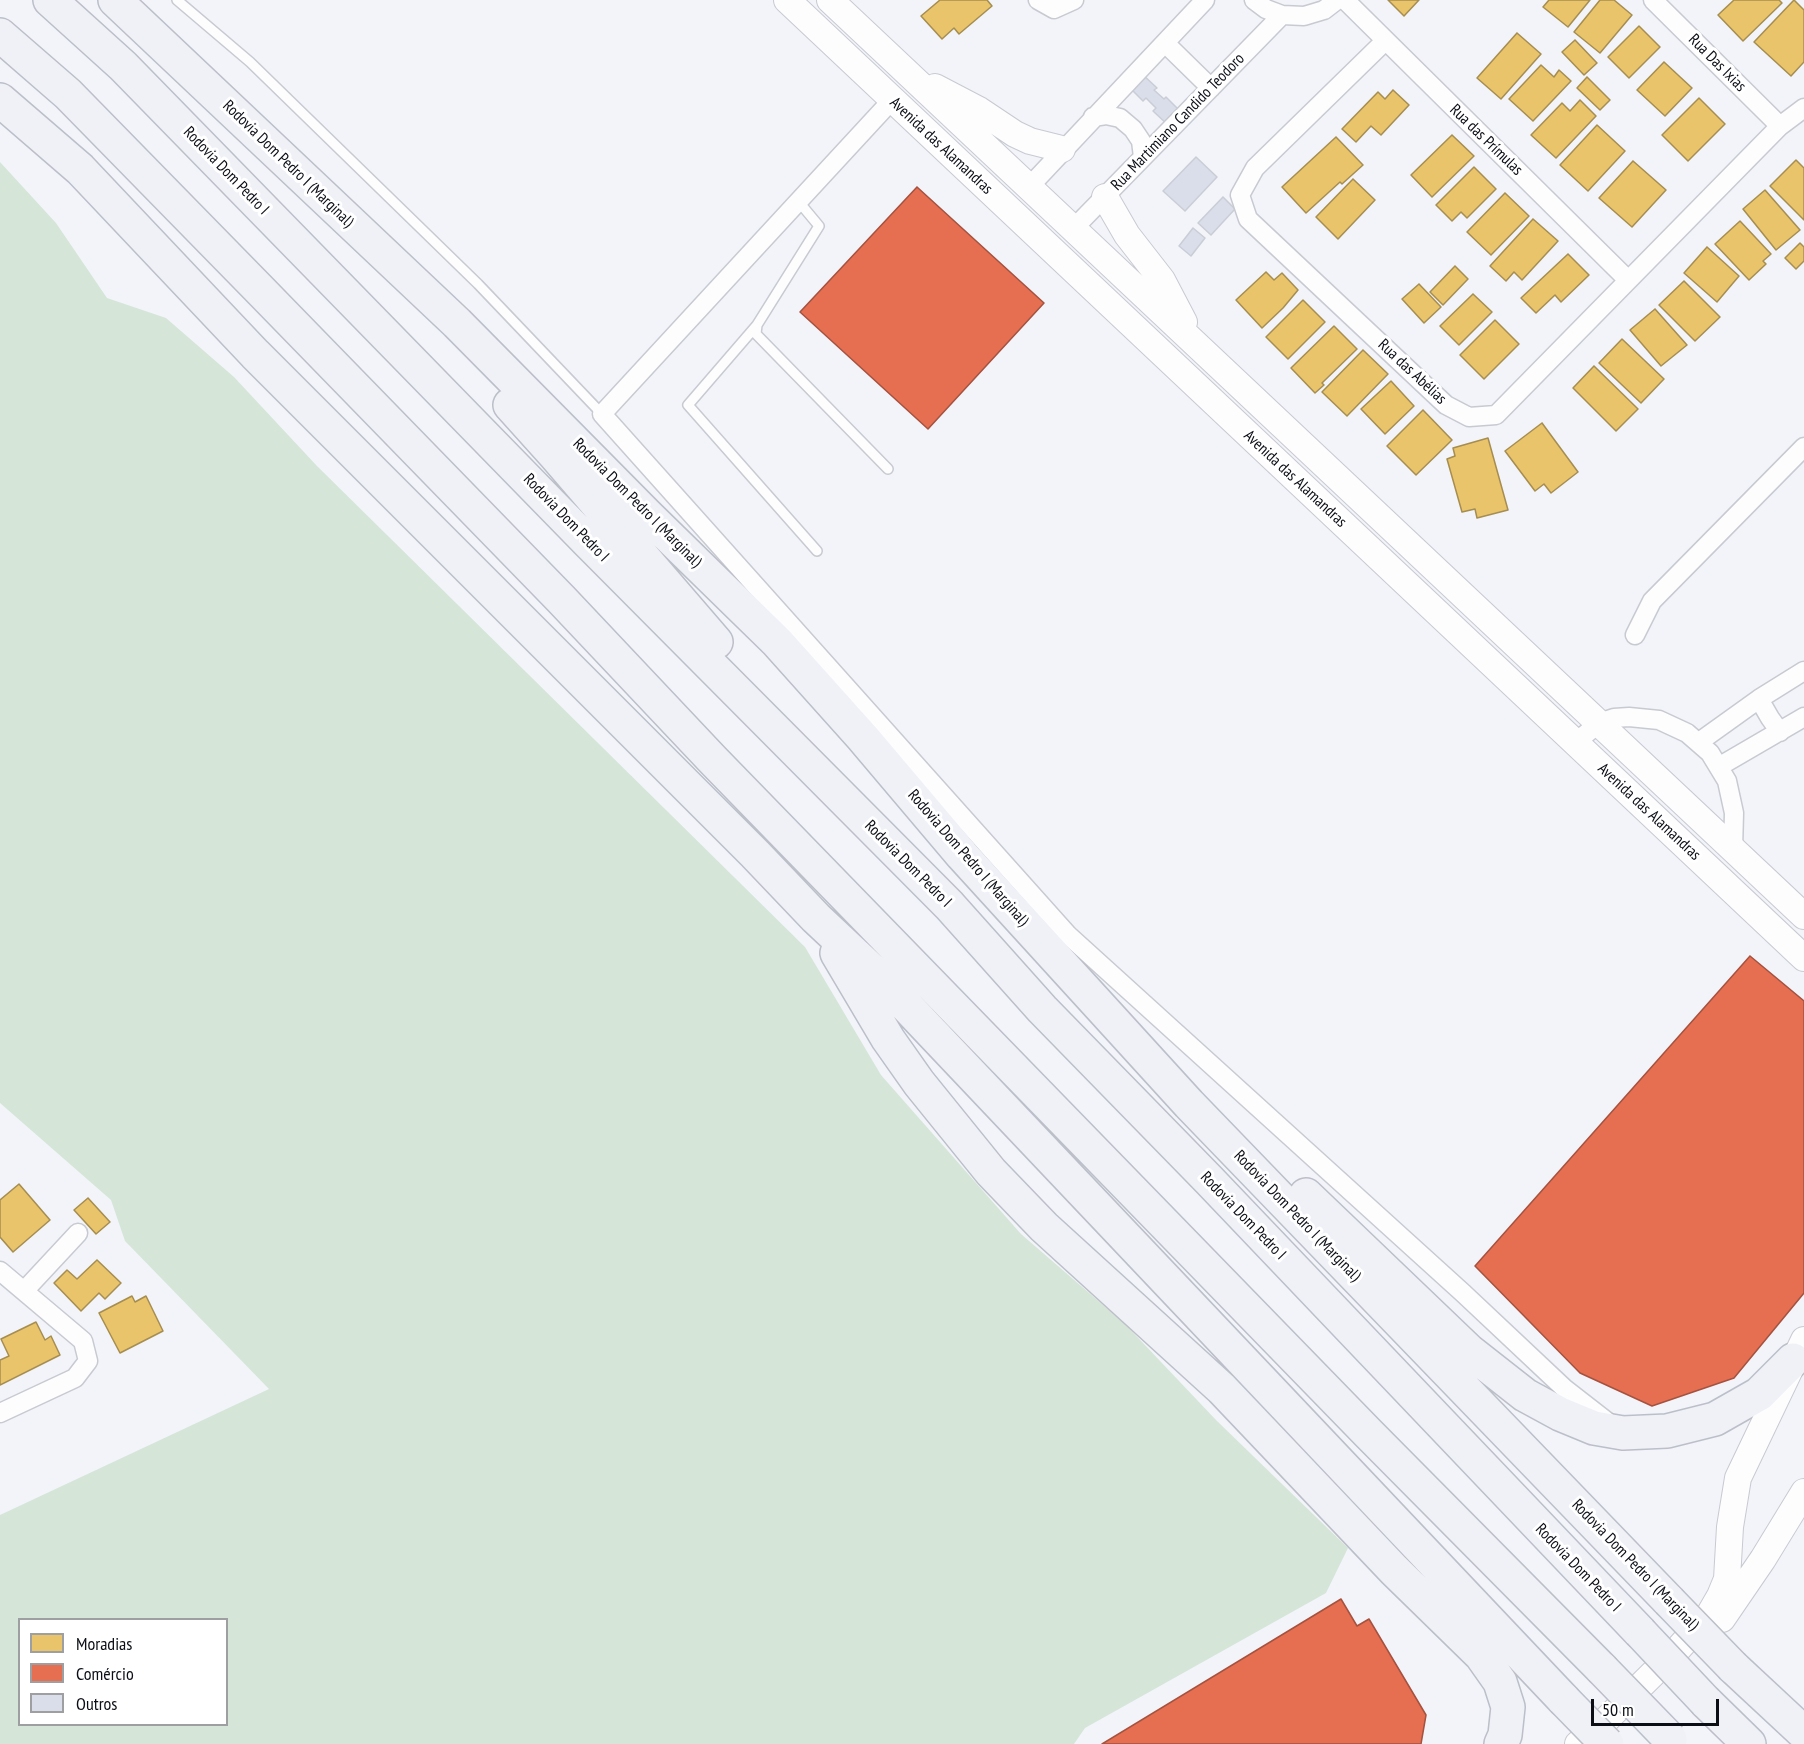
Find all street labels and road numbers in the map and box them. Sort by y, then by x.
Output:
street label: Rua Das Ixias [1684,30,1750,96]
street label: Rua Martimiano Candido Teodoro [1107,49,1249,195]
street label: Avenida das Alamandras [885,93,997,199]
street label: Rodovia Dom Pedro I (Marginal) [219,97,357,231]
street label: Rua das Prímulas [1445,100,1527,180]
street label: Rodovia Dom Pedro I [179,123,273,219]
street label: Rua das Abélias [1374,335,1450,409]
street label: Avenida das Alamandras [1239,426,1351,532]
street label: Rodovia Dom Pedro I (Marginal) [569,435,705,571]
street label: Rodovia Dom Pedro I [519,470,613,566]
street label: Avenida das Alamandras [1593,759,1705,865]
street label: Rodovia Dom Pedro I (Marginal) [904,786,1032,930]
street label: Rodovia Dom Pedro I [861,817,955,911]
street label: Rodovia Dom Pedro I (Marginal) [1230,1147,1364,1285]
street label: Rodovia Dom Pedro I [1196,1168,1290,1264]
street label: Rodovia Dom Pedro I (Marginal) [1568,1496,1702,1634]
street label: Rodovia Dom Pedro I [1531,1520,1625,1616]

